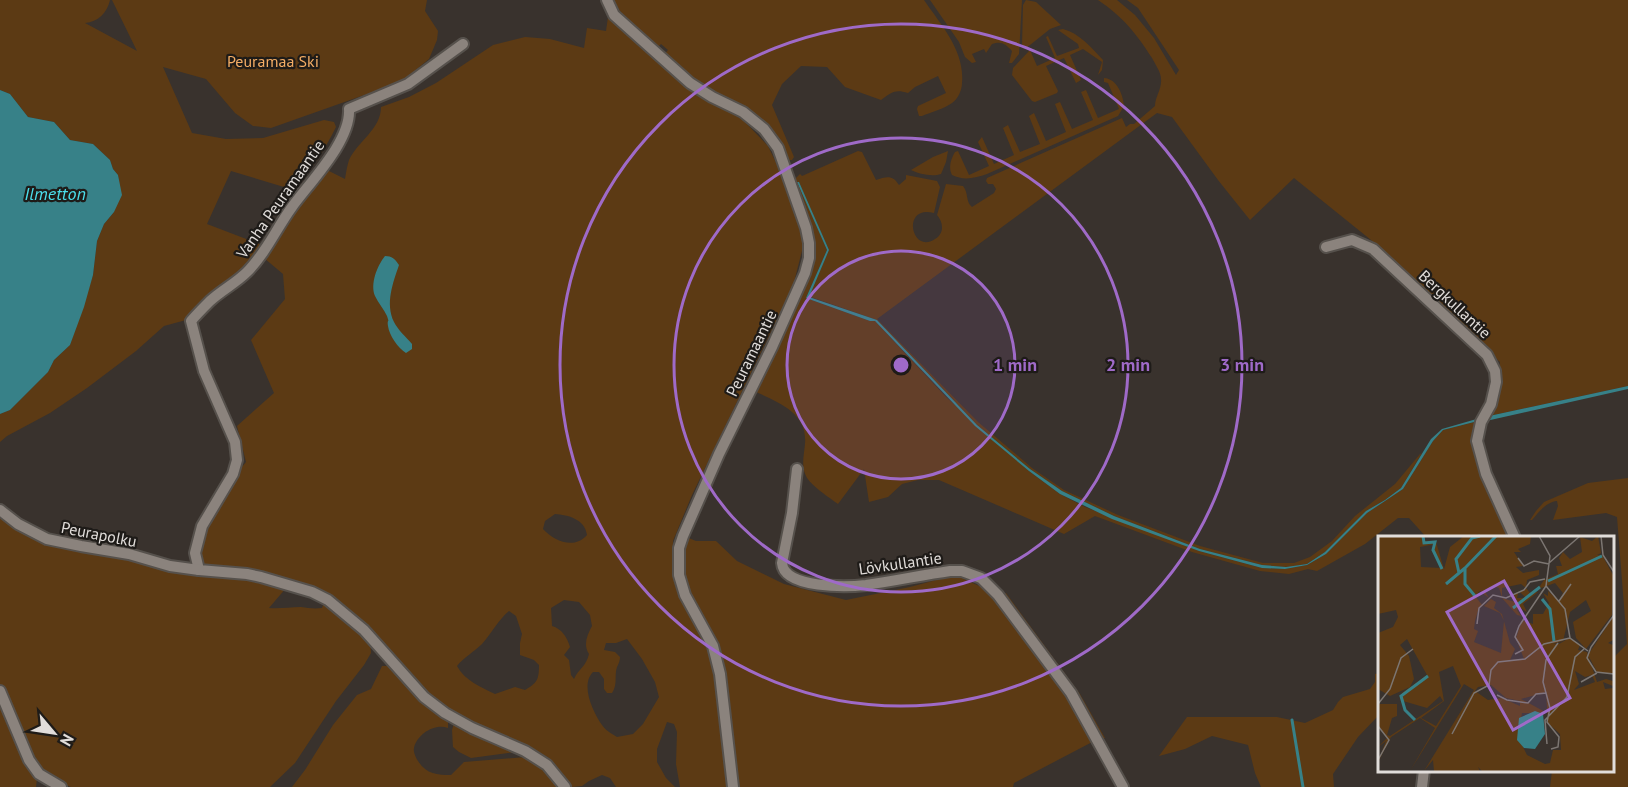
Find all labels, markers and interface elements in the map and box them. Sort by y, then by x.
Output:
park label: Peuramaa Ski [227,51,319,71]
street label: Vanha Peuramaantie [231,136,328,263]
water label: Ilmetton [24,182,86,205]
street label: Bergkullantie [1415,265,1495,343]
street label: Peuramaantie [721,306,781,400]
text: 1 min [993,353,1037,376]
text: 2 min [1106,353,1150,376]
text: 3 min [1220,353,1264,376]
centre of rings [891,355,911,375]
street label: Peurapolku [59,517,139,551]
inset map [1378,536,1613,772]
street label: Lövkullantie [857,547,943,579]
north arrow [24,703,84,763]
text: N [56,731,78,750]

